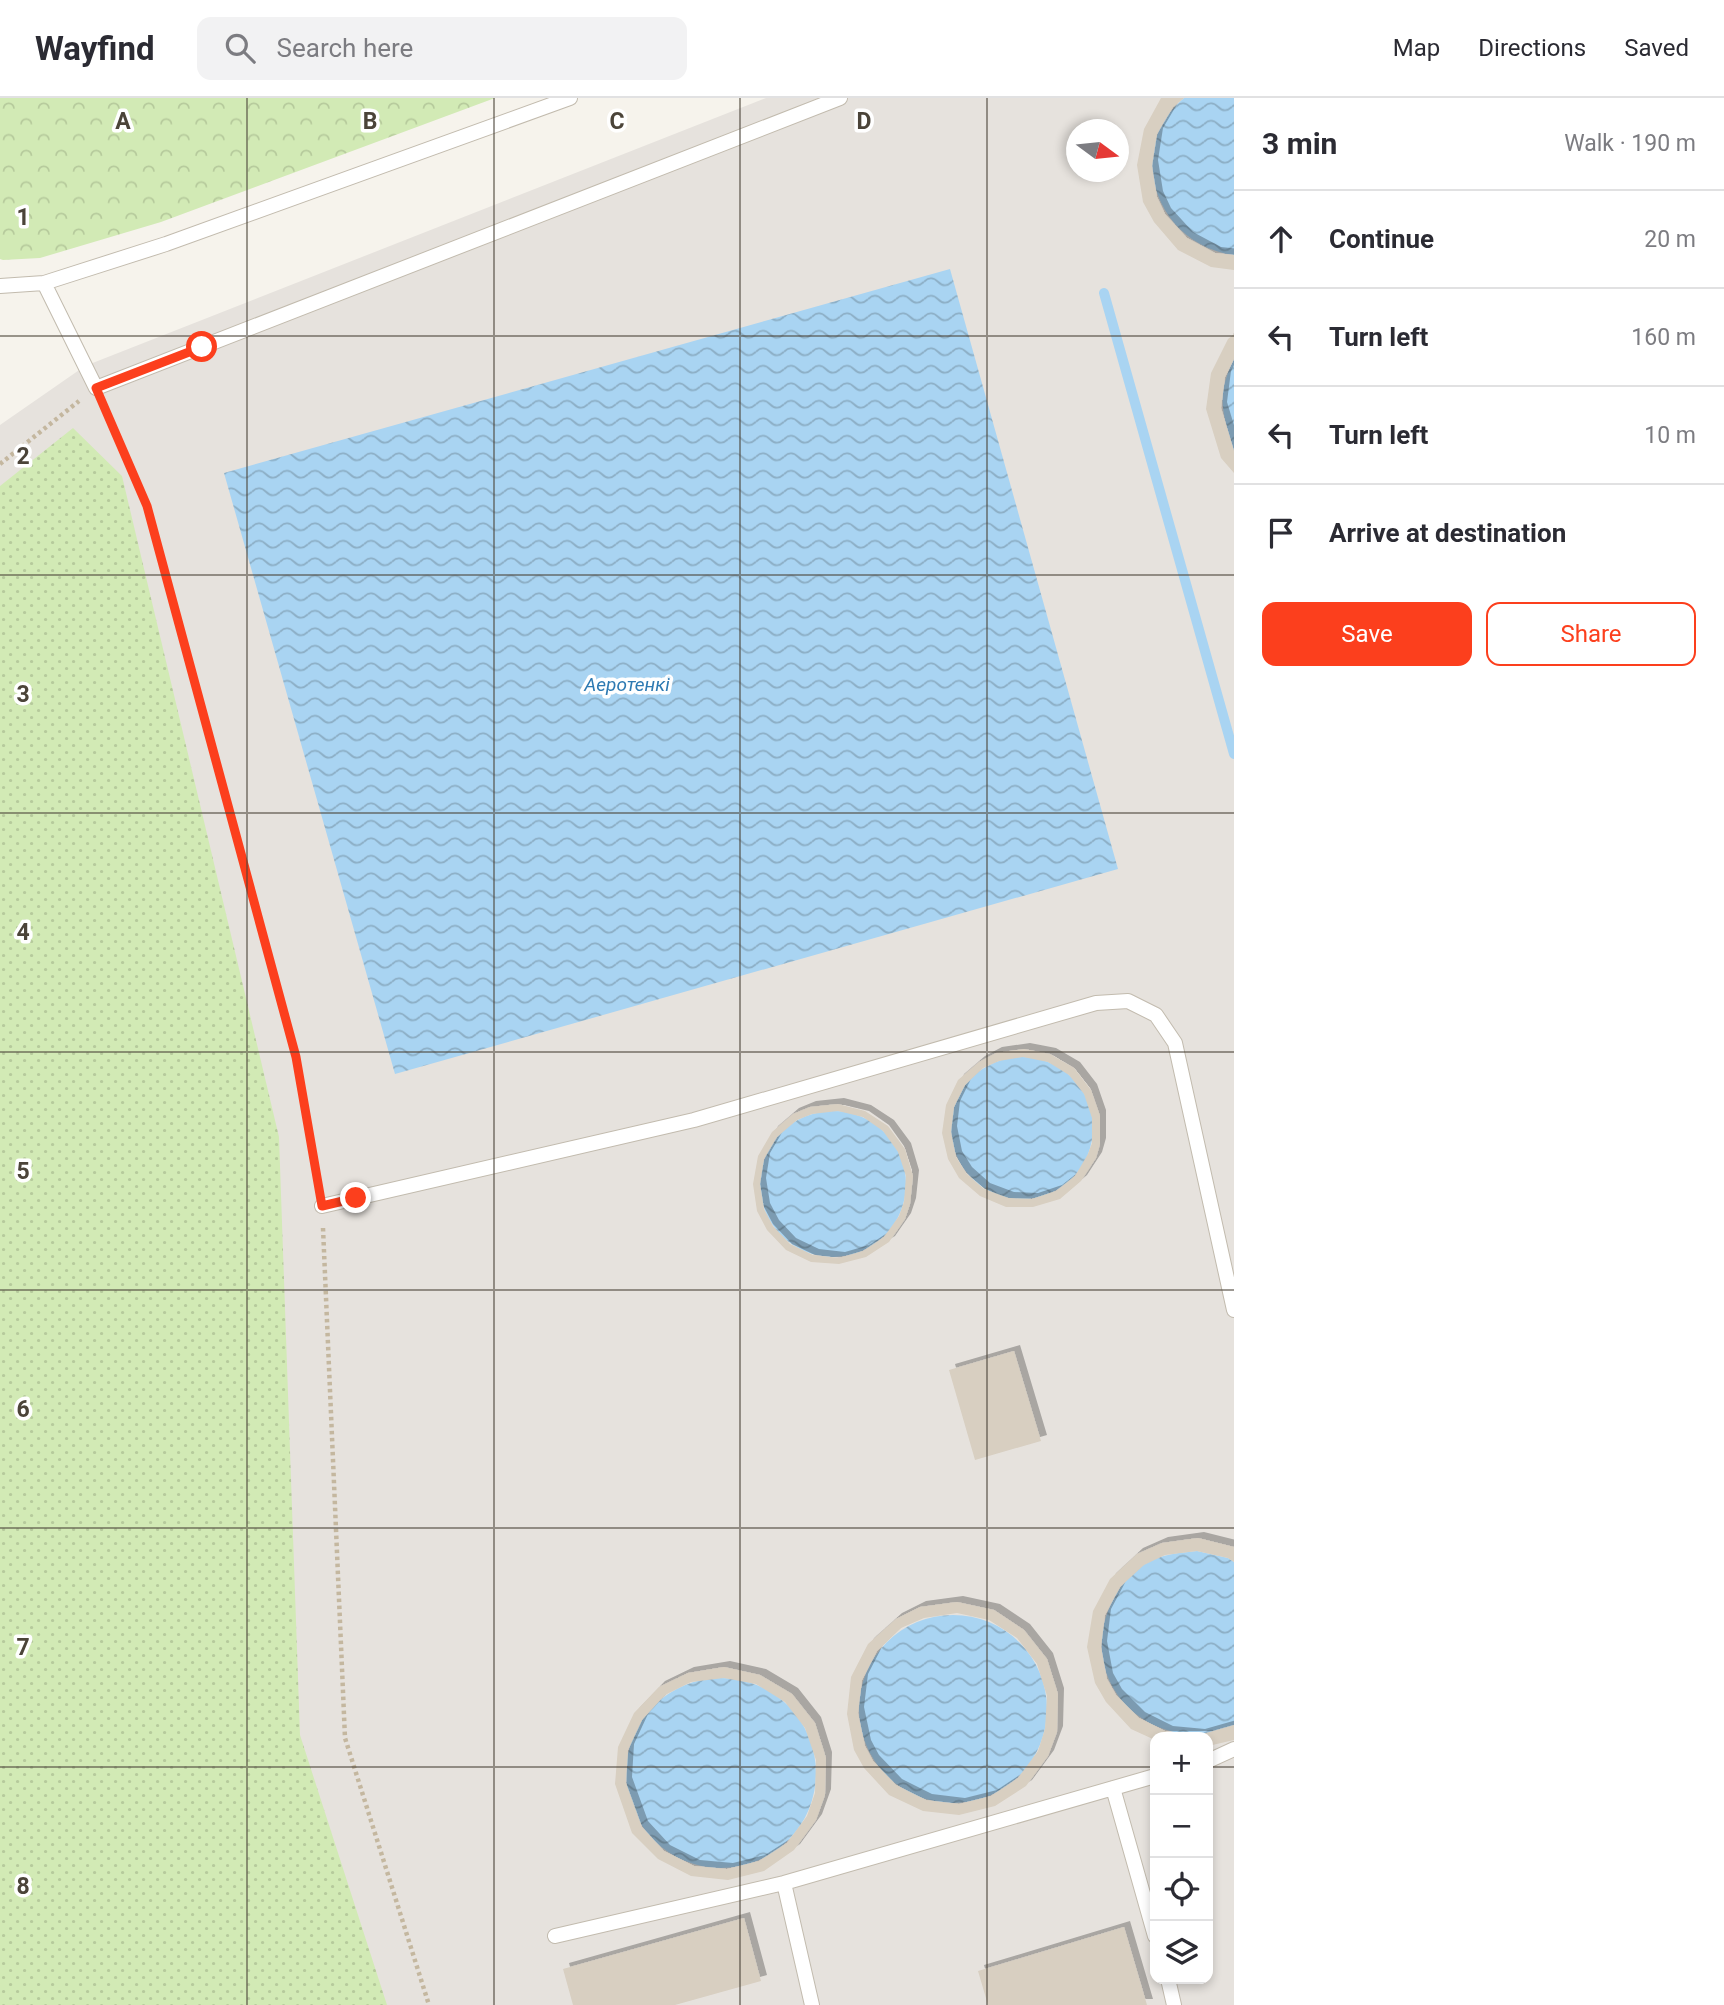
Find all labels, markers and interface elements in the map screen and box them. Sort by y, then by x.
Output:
search box [197,17,687,80]
text: Wayfind [35,29,155,68]
icon: search [221,29,259,67]
text: Search here [277,33,413,63]
text: Map [1393,34,1440,62]
text: Directions [1478,34,1586,62]
text: Saved [1624,34,1689,62]
text: A [115,108,131,135]
text: B [363,108,377,135]
text: C [609,108,625,135]
text: D [857,108,871,135]
north arrow [1066,119,1129,182]
text: 3 min [1262,126,1337,161]
text: Walk · 190 m [1564,130,1696,157]
text: 1 [16,204,30,231]
icon: ahead [1262,220,1300,258]
text: Continue [1329,224,1434,254]
text: 20 m [1644,226,1696,253]
icon: left [1262,318,1300,356]
text: Turn left [1329,322,1428,352]
text: 160 m [1631,324,1696,351]
route start [186,331,217,362]
icon: left [1262,416,1300,454]
text: Turn left [1329,420,1428,450]
text: 10 m [1644,422,1696,449]
text: 2 [16,443,30,470]
icon: arrive [1262,514,1300,552]
text: Arrive at destination [1329,518,1566,548]
button: Save [1262,602,1472,666]
button: Share [1486,602,1696,666]
water label: Аеротенкі [583,673,670,696]
text: 3 [16,681,30,708]
text: 4 [16,919,30,946]
text: 5 [16,1158,30,1185]
route end [340,1182,371,1213]
text: 6 [16,1396,30,1423]
text: 7 [16,1634,30,1661]
map controls [1150,1732,1213,1984]
button: + [1150,1732,1213,1795]
button: − [1150,1795,1213,1858]
button: locate [1150,1858,1213,1921]
text: 8 [16,1873,30,1900]
button: layers [1150,1921,1213,1984]

